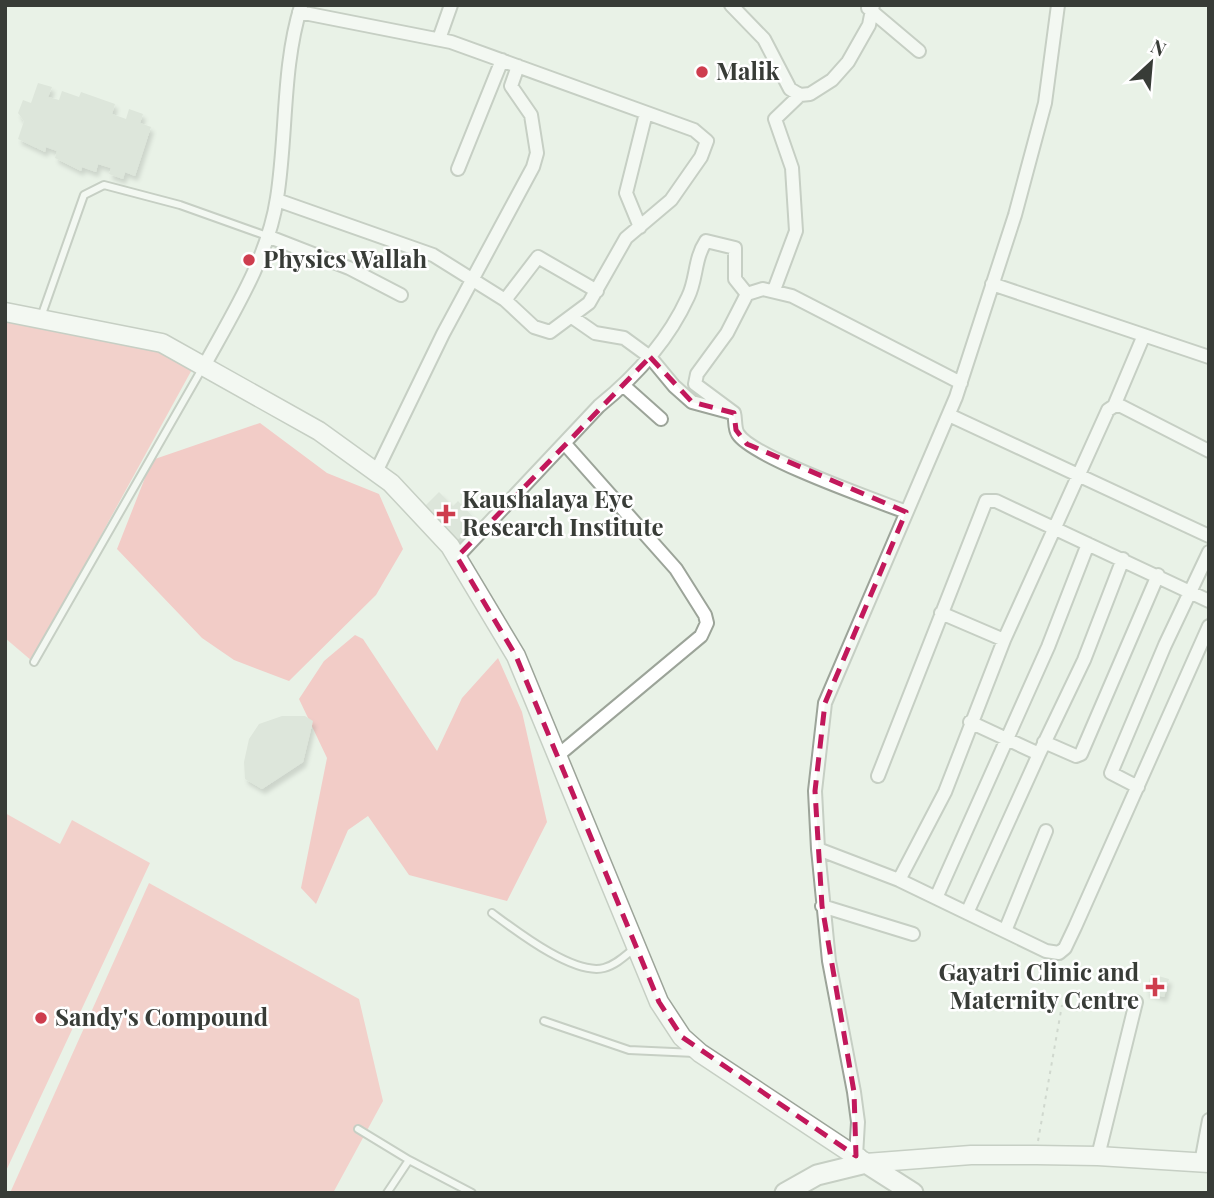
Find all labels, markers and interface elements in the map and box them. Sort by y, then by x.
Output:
north arrow [1116,28,1186,98]
text: N [1147,32,1171,62]
place label: Malik [716,54,781,86]
marker: Malik [694,64,710,80]
place label: Physics Wallah [263,242,428,274]
marker: Physics Wallah [241,252,257,268]
place label: Kaushalaya Eye Research Institute [462,482,664,542]
marker: Kaushalaya Eye Research Institute [436,504,456,524]
place label: Gayatri Clinic and Maternity Centre [939,955,1139,1015]
marker: Gayatri Clinic and Maternity Centre [1145,977,1165,997]
place label: Sandy's Compound [55,1000,268,1032]
marker: Sandy's Compound [33,1010,49,1026]

